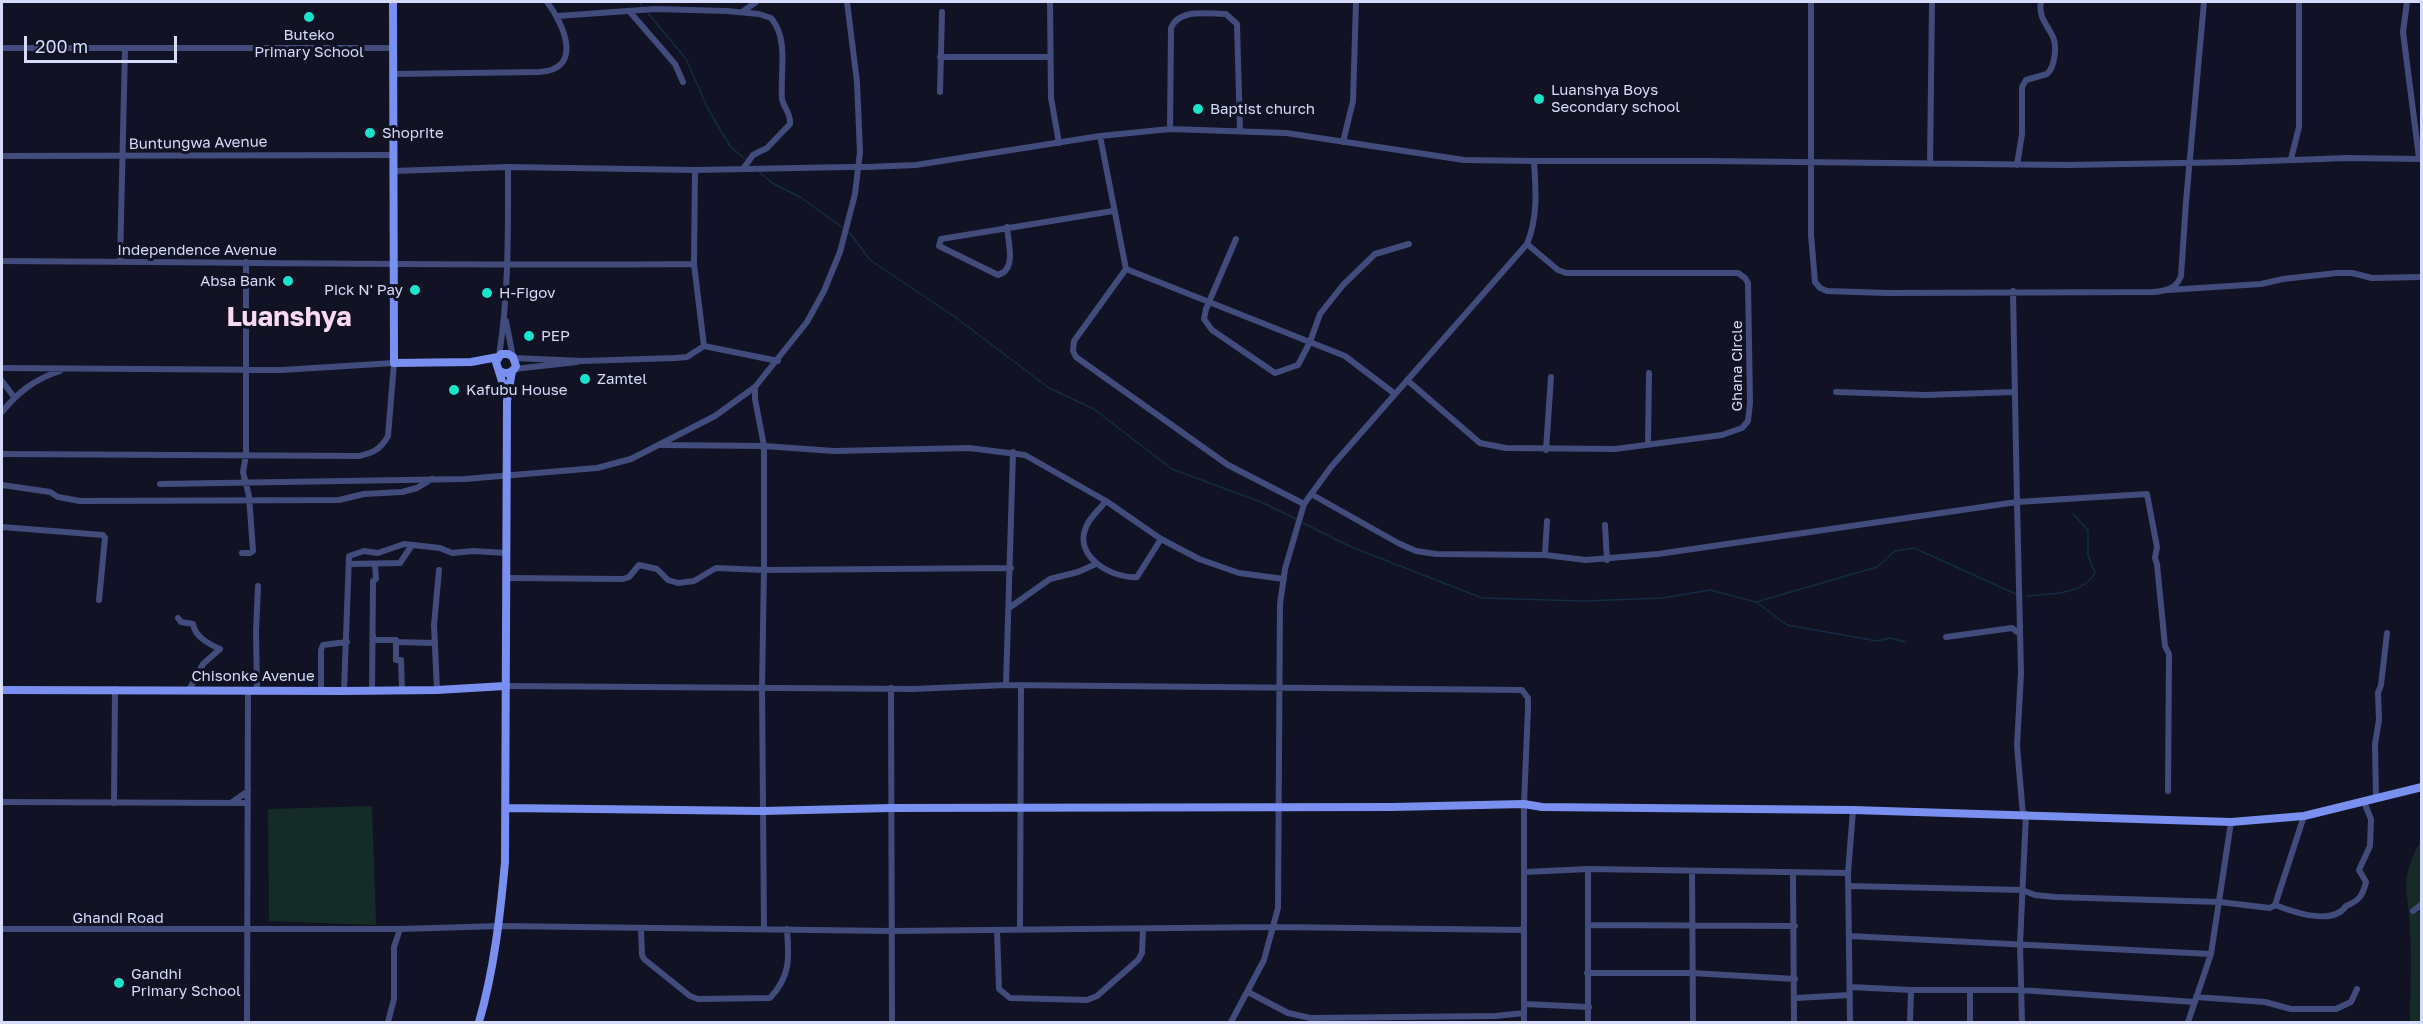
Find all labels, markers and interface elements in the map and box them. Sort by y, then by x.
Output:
marker: Buteko Primary School [302,10,316,24]
scale bar [27,24,180,62]
place label: Buteko Primary School [254,26,364,61]
text: 200 m [35,35,88,57]
place label: Luanshya Boys Secondary school [1551,81,1680,116]
marker: Luanshya Boys Secondary school [1532,92,1546,106]
place label: Baptist church [1210,100,1315,118]
marker: Baptist church [1191,102,1205,116]
place label: Shoprite [382,124,444,142]
marker: Shoprite [363,126,377,140]
street label: Buntungwa Avenue [128,133,268,153]
street label: Independence Avenue [117,241,277,259]
place label: Absa Bank [200,272,276,290]
marker: Absa Bank [281,274,295,288]
place label: Pick N' Pay [324,281,403,299]
marker: Pick N' Pay [408,283,422,297]
place label: H-Figov [499,284,555,302]
marker: H-Figov [480,286,494,300]
district label: Luanshya [226,301,352,333]
street label: Ghana Circle [1728,320,1746,412]
place label: PEP [541,327,570,345]
marker: PEP [522,329,536,343]
place label: Zamtel [597,370,647,388]
marker: Zamtel [578,372,592,386]
place label: Kafubu House [466,381,567,399]
marker: Kafubu House [447,383,461,397]
street label: Chisonke Avenue [191,667,315,685]
street label: Ghandi Road [72,909,164,927]
place label: Gandhi Primary School [131,965,241,1000]
marker: Gandhi Primary School [112,976,126,990]

